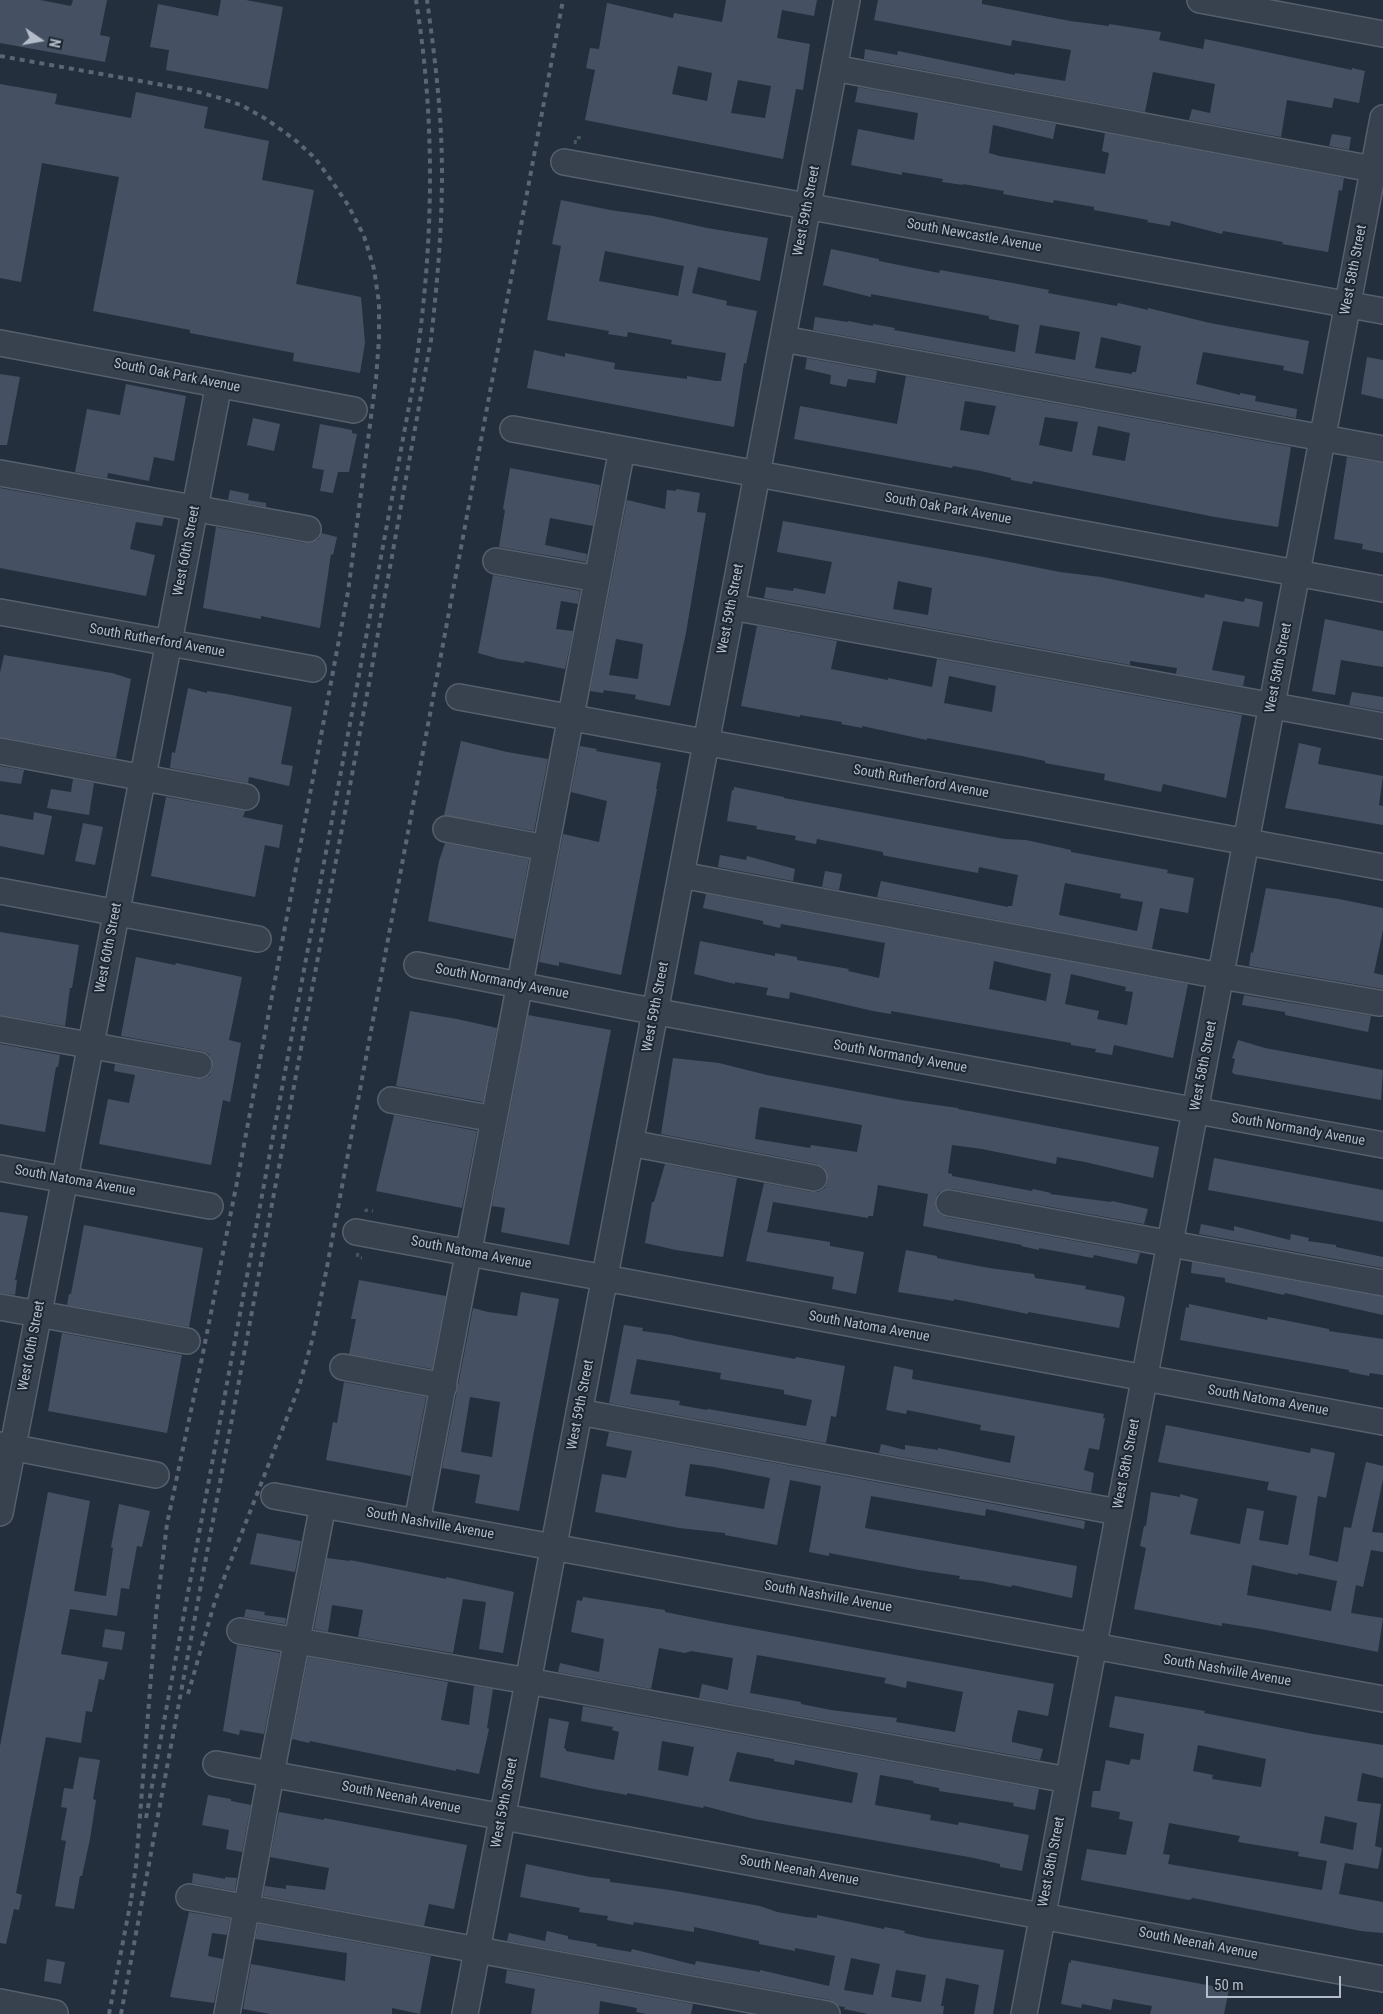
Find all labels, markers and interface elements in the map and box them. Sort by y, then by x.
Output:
north arrow [15,15,65,65]
text: N [46,37,63,49]
street label: West 59th Street [790,164,824,258]
street label: South Newcastle Avenue [905,216,1043,256]
street label: West 58th Street [1337,223,1371,317]
street label: South Oak Park Avenue [112,356,242,396]
street label: South Oak Park Avenue [883,490,1013,528]
street label: West 60th Street [170,504,204,598]
street label: West 59th Street [714,562,748,656]
street label: South Rutherford Avenue [88,621,226,661]
street label: West 58th Street [1262,621,1296,715]
street label: South Rutherford Avenue [852,762,990,802]
street label: West 60th Street [92,901,126,995]
street label: West 59th Street [639,960,673,1054]
street label: South Normandy Avenue [434,961,570,1003]
street label: West 58th Street [1187,1019,1221,1113]
street label: South Normandy Avenue [832,1037,968,1077]
street label: South Normandy Avenue [1230,1110,1366,1150]
street label: South Natoma Avenue [13,1162,137,1200]
street label: South Natoma Avenue [409,1233,533,1273]
street label: West 60th Street [15,1299,49,1393]
street label: South Natoma Avenue [807,1308,931,1346]
street label: West 59th Street [564,1358,598,1452]
street label: South Natoma Avenue [1206,1382,1330,1420]
street label: West 58th Street [1110,1417,1144,1511]
street label: South Nashville Avenue [365,1504,495,1544]
street label: South Nashville Avenue [763,1577,893,1617]
street label: South Nashville Avenue [1162,1651,1292,1691]
street label: West 59th Street [488,1756,522,1850]
street label: South Neenah Avenue [340,1778,462,1818]
street label: West 58th Street [1035,1815,1069,1909]
street label: South Neenah Avenue [738,1852,860,1890]
street label: South Neenah Avenue [1137,1924,1259,1964]
scale bar [1208,1966,1343,1998]
text: 50 m [1214,1976,1244,1994]

